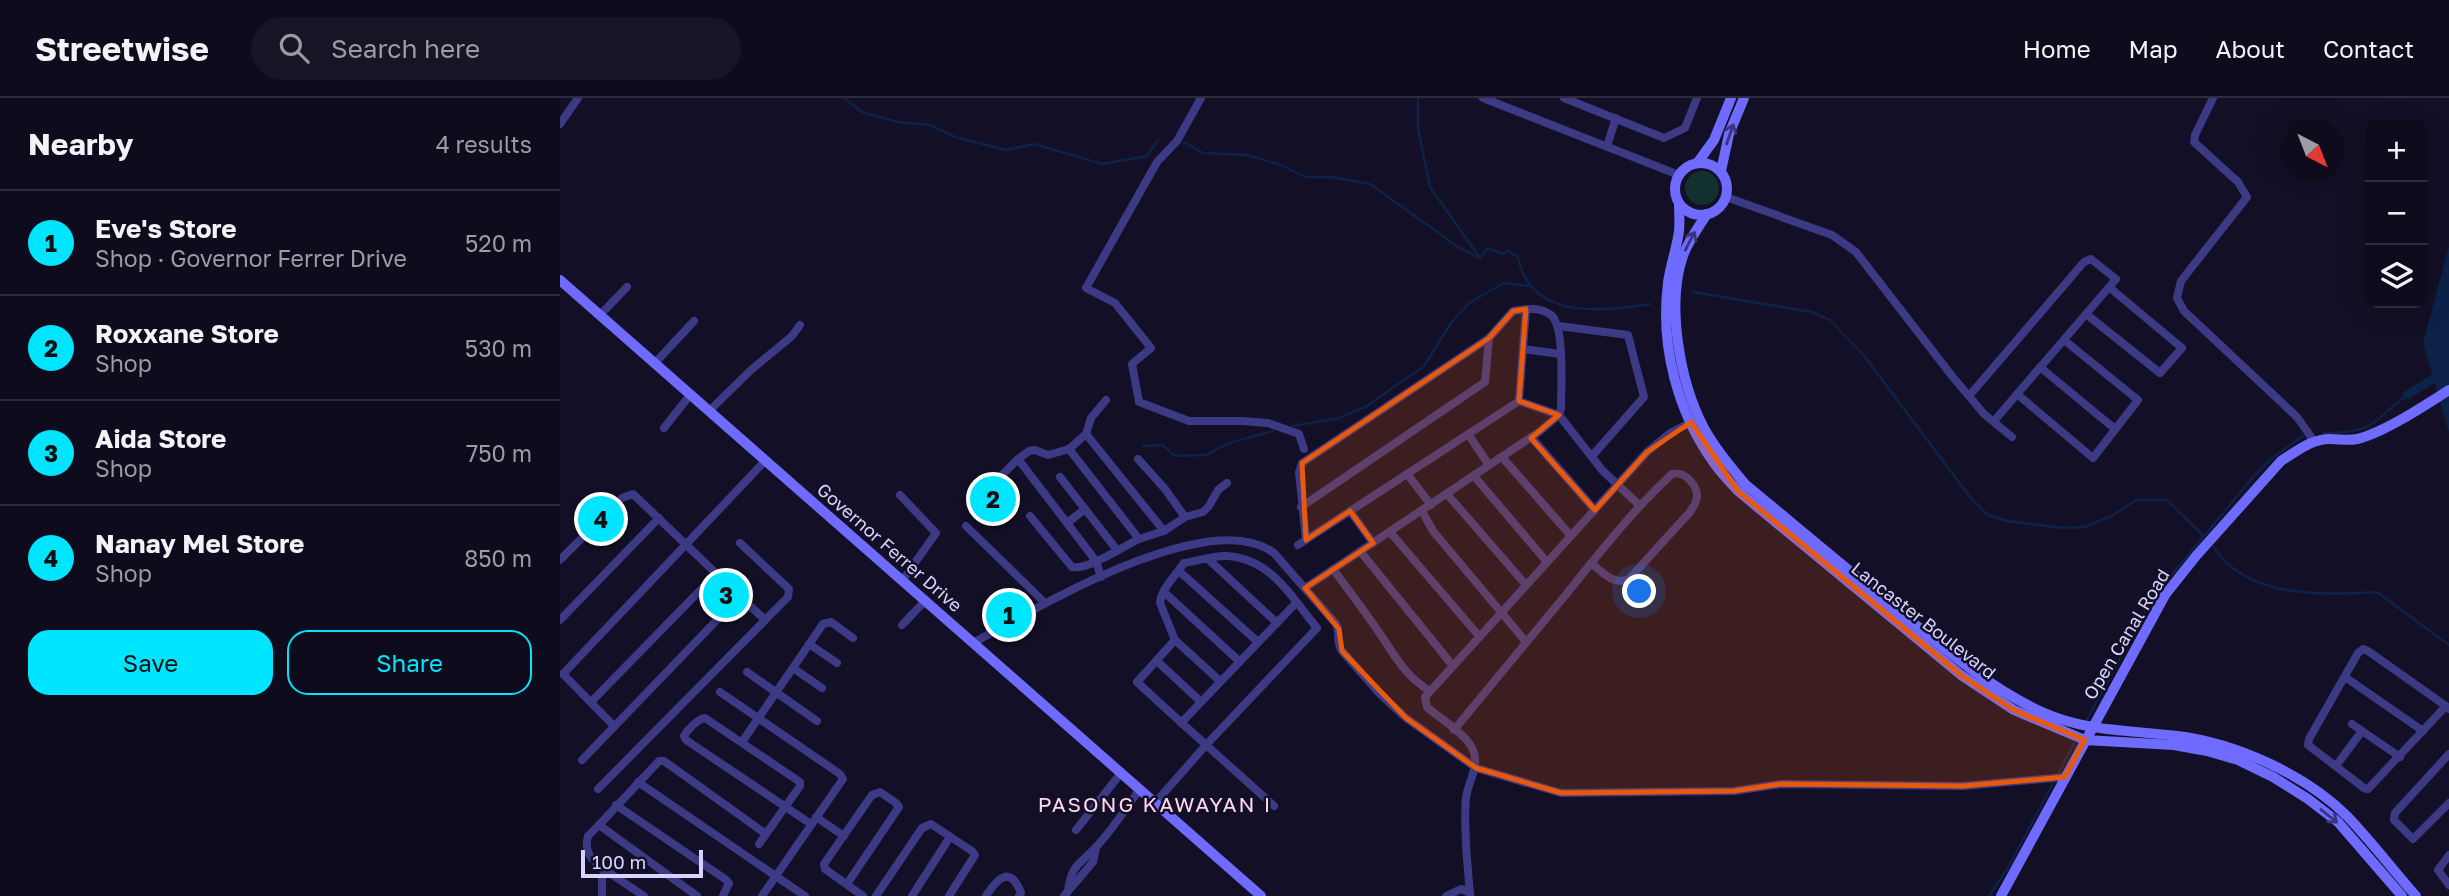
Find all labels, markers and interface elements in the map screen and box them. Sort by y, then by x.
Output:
search box [251,17,741,80]
text: Streetwise [35,29,209,68]
icon: search [275,29,313,67]
text: Search here [331,33,480,64]
text: Home [2023,34,2091,63]
text: Map [2129,34,2178,63]
text: About [2216,34,2285,63]
text: Contact [2323,34,2414,63]
north arrow [2281,119,2344,182]
map controls [2365,119,2428,308]
button: + [2365,119,2428,182]
one-way arrow [1725,123,1737,145]
text: Nearby [28,126,133,162]
text: 4 results [436,130,532,158]
button: − [2365,182,2428,245]
text: Eve's Store [95,213,237,244]
text: 1 [45,229,57,257]
text: 520 m [465,229,532,257]
one-way arrow [1684,231,1698,252]
text: Shop · Governor Ferrer Drive [95,244,407,272]
button: layers [2365,245,2428,308]
text: Roxxane Store [95,318,279,349]
text: 2 [44,334,58,362]
text: 530 m [465,334,532,362]
text: Shop [95,349,152,377]
text: Aida Store [95,423,226,454]
text: 3 [44,439,58,467]
text: 750 m [466,439,532,467]
text: Shop [95,454,152,482]
pin: 2 [970,473,1016,525]
street label: Governor Ferrer Drive [813,478,967,616]
pin: 4 [578,493,624,545]
text: Nanay Mel Store [95,528,304,559]
text: 4 [44,544,58,572]
text: 850 m [464,544,532,572]
street label: Lancaster Boulevard [1847,557,2001,683]
text: Shop [95,559,152,587]
street label: Open Canal Road [2078,565,2174,703]
pin: 3 [703,569,749,621]
your location [1622,574,1656,608]
pin: 1 [986,589,1032,641]
button: Save [28,630,273,695]
button: Share [287,630,532,695]
district label: PASONG KAWAYAN I [1038,791,1272,817]
one-way arrow [2320,808,2338,824]
scale bar [581,847,704,879]
text: 100 m [592,850,646,873]

